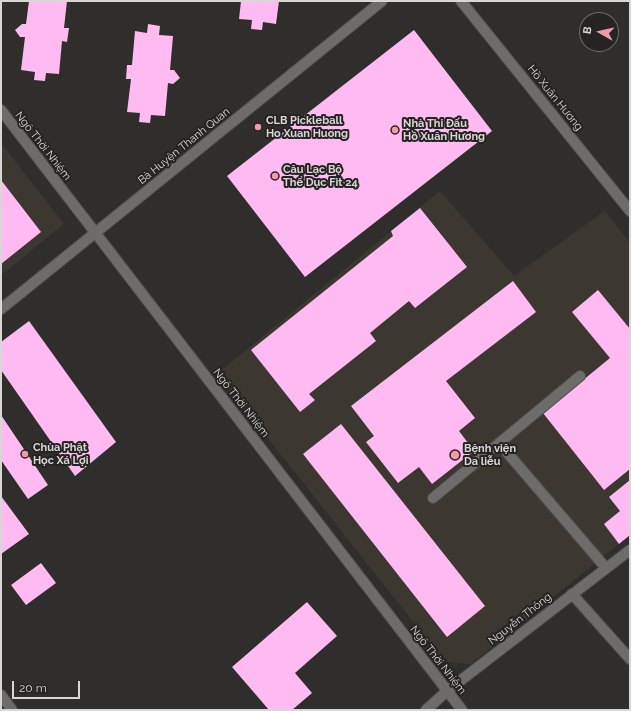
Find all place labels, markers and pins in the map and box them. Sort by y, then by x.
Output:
place label: CLB Pickleball Ho Xuan Huong [266,114,348,140]
place label: Nhà Thi Đấu Hồ Xuân Hương [403,117,485,143]
marker: CLB Pickleball Ho Xuan Huong [253,122,263,132]
marker: Nhà Thi Đấu Hồ Xuân Hương [390,125,400,135]
place label: Câu Lạc Bộ Thể Dục Fit 24 [283,163,358,189]
marker: Câu Lạc Bộ Thể Dục Fit 24 [270,171,280,181]
place label: Chùa Phật Học Xá Lợi [33,441,88,467]
place label: Bệnh viện Da liễu [464,442,516,468]
marker: Chùa Phật Học Xá Lợi [20,449,30,459]
marker: Bệnh viện Da liễu [449,449,461,461]

